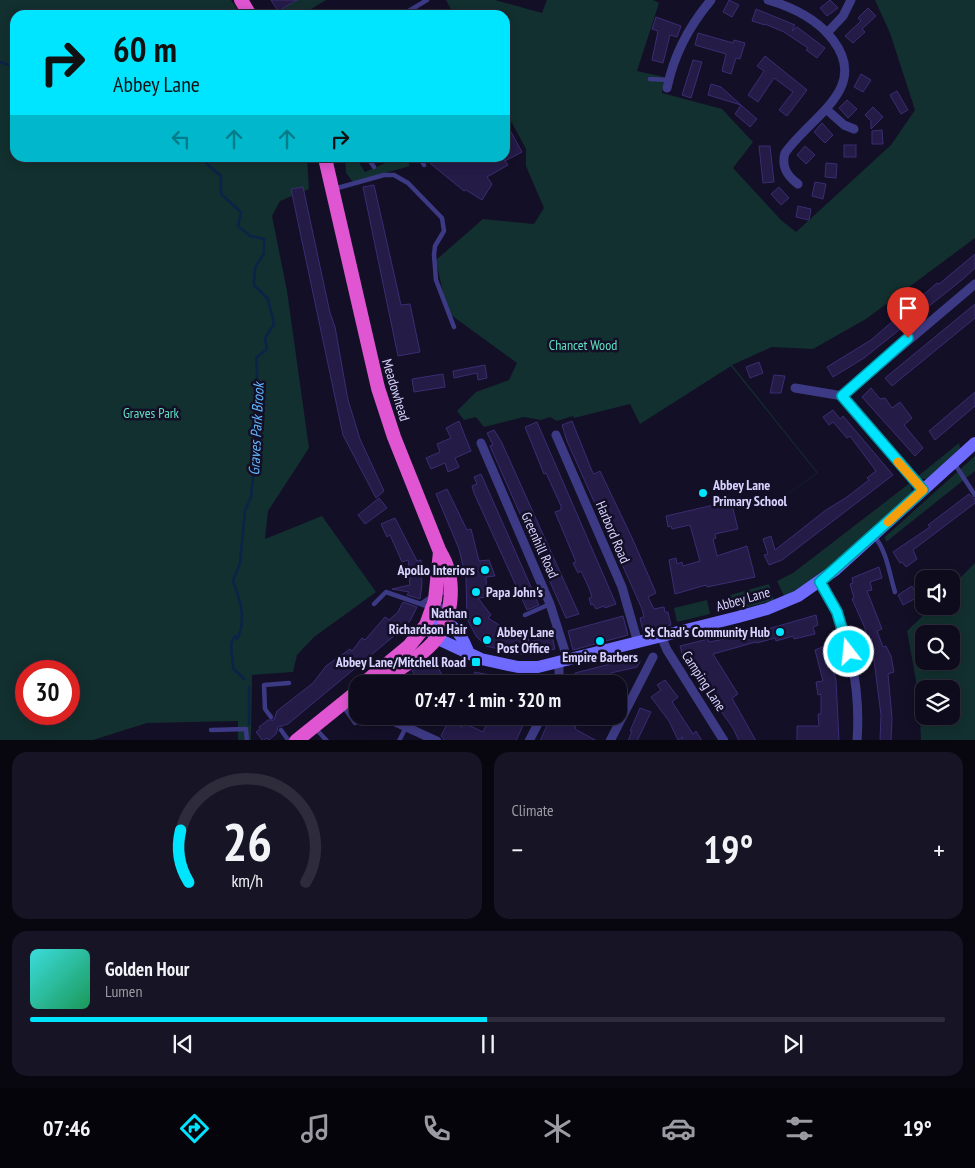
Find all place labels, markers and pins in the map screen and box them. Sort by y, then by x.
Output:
pin [887,287,929,338]
place label: Abbey Lane Primary School [712,476,788,510]
marker: Abbey Lane Primary School [697,487,709,499]
place label: Apollo Interiors [396,561,475,579]
marker: Apollo Interiors [479,564,491,576]
place label: Papa John's [486,583,543,601]
marker: Papa John's [470,586,482,598]
place label: Nathan Richardson Hair [389,604,468,638]
marker: Nathan Richardson Hair [471,615,483,627]
place label: Abbey Lane Post Office [496,623,554,657]
place label: St Chad's Community Hub [644,623,770,641]
marker: St Chad's Community Hub [774,626,786,638]
marker: Abbey Lane Post Office [481,634,493,646]
marker: Empire Barbers [594,635,606,647]
place label: Empire Barbers [562,648,638,666]
place label: Abbey Lane/Mitchell Road [335,653,466,671]
marker: Abbey Lane/Mitchell Road [470,656,482,668]

